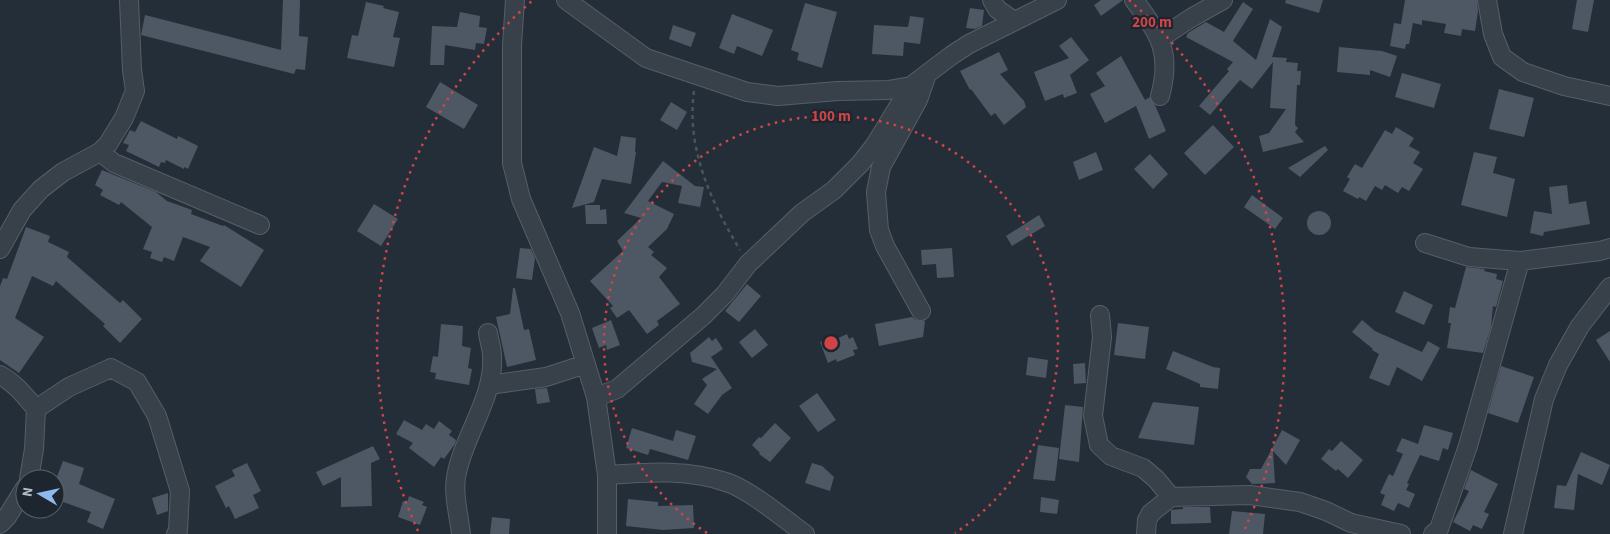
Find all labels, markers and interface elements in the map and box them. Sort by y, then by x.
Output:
text: 200 m [1132,12,1172,33]
text: 100 m [811,106,851,127]
centre of rings [822,334,840,352]
north arrow [15,469,65,519]
text: N [18,486,39,498]

